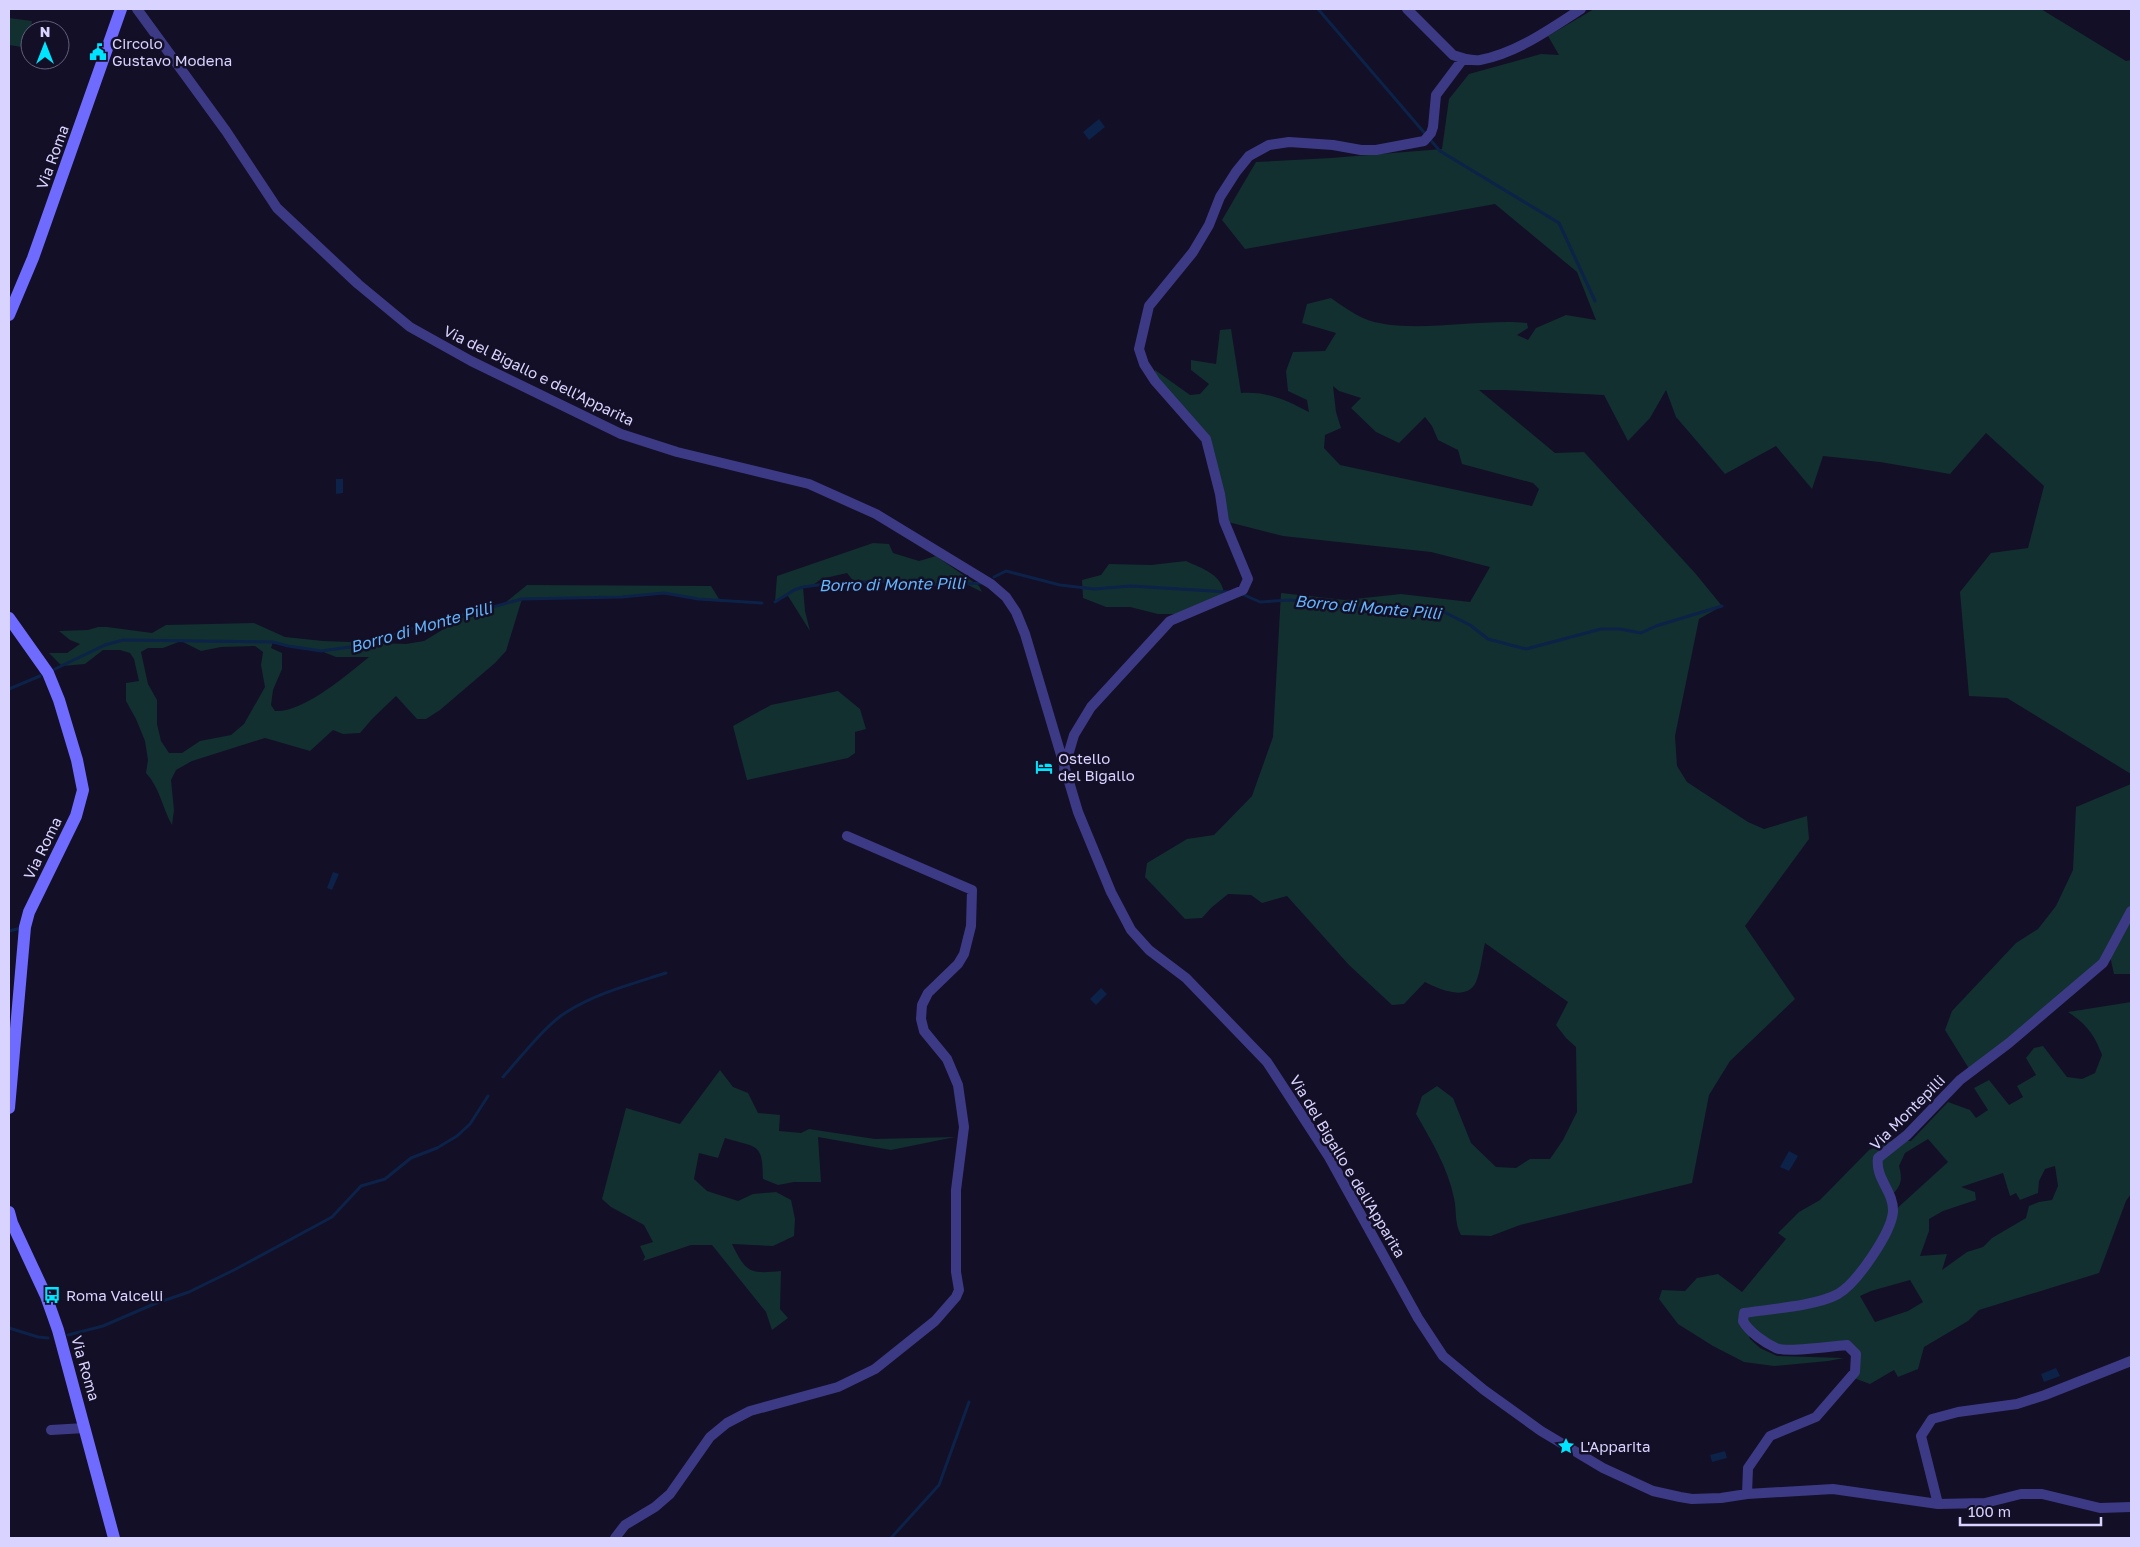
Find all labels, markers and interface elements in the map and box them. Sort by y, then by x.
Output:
north arrow [20,20,70,70]
text: N [40,23,50,40]
place label: Circolo Gustavo Modena [112,34,232,69]
public building icon: Circolo Gustavo Modena [88,42,108,62]
street label: Via Roma [32,122,72,192]
street label: Via del Bigallo e dell'Apparita [441,321,637,429]
water label: Borro di Monte Pilli [819,573,967,595]
water label: Borro di Monte Pilli [1294,591,1443,623]
water label: Borro di Monte Pilli [348,597,496,657]
place label: Ostello del Bigallo [1058,749,1135,784]
hotel icon: Ostello del Bigallo [1034,757,1054,777]
street label: Via Roma [19,814,65,882]
street label: Via Montepilli [1866,1071,1948,1153]
street label: Via del Bigallo e dell'Apparita [1286,1072,1410,1260]
bus stop icon: Roma Valcelli [42,1285,62,1305]
place label: Roma Valcelli [66,1286,163,1304]
street label: Via Roma [68,1333,104,1403]
place icon: L'Apparita [1556,1436,1576,1456]
place label: L'Apparita [1580,1437,1650,1455]
scale bar [1960,1494,2101,1526]
text: 100 m [1968,1502,2011,1520]

